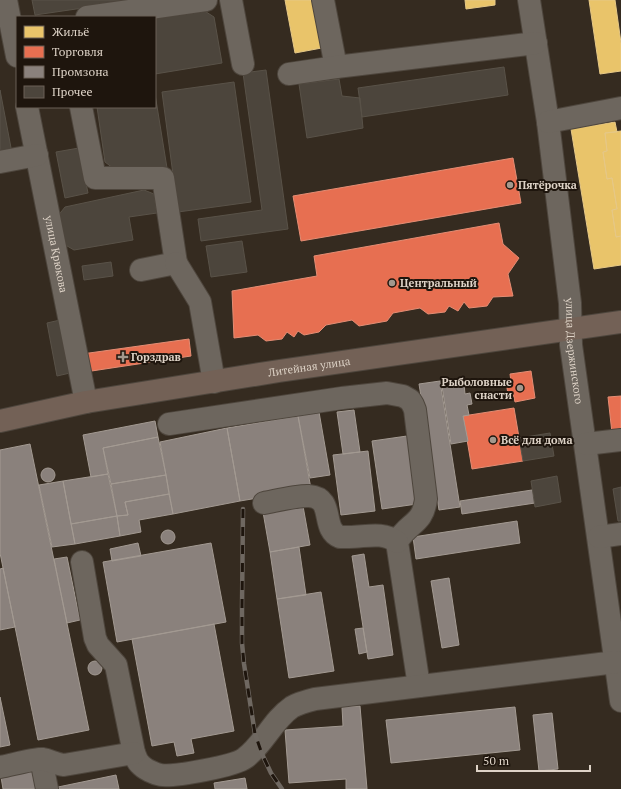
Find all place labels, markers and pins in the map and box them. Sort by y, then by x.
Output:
place label: Пятёрочка [518,178,577,192]
marker: Пятёрочка [505,180,515,190]
place label: Центральный [400,276,478,290]
marker: Центральный [387,278,397,288]
place label: Горздрав [131,350,181,364]
marker: Горздрав [118,352,128,362]
place label: Рыболовные снасти [442,375,513,402]
marker: Рыболовные снасти [515,383,525,393]
place label: Всё для дома [501,433,573,447]
marker: Всё для дома [488,435,498,445]

